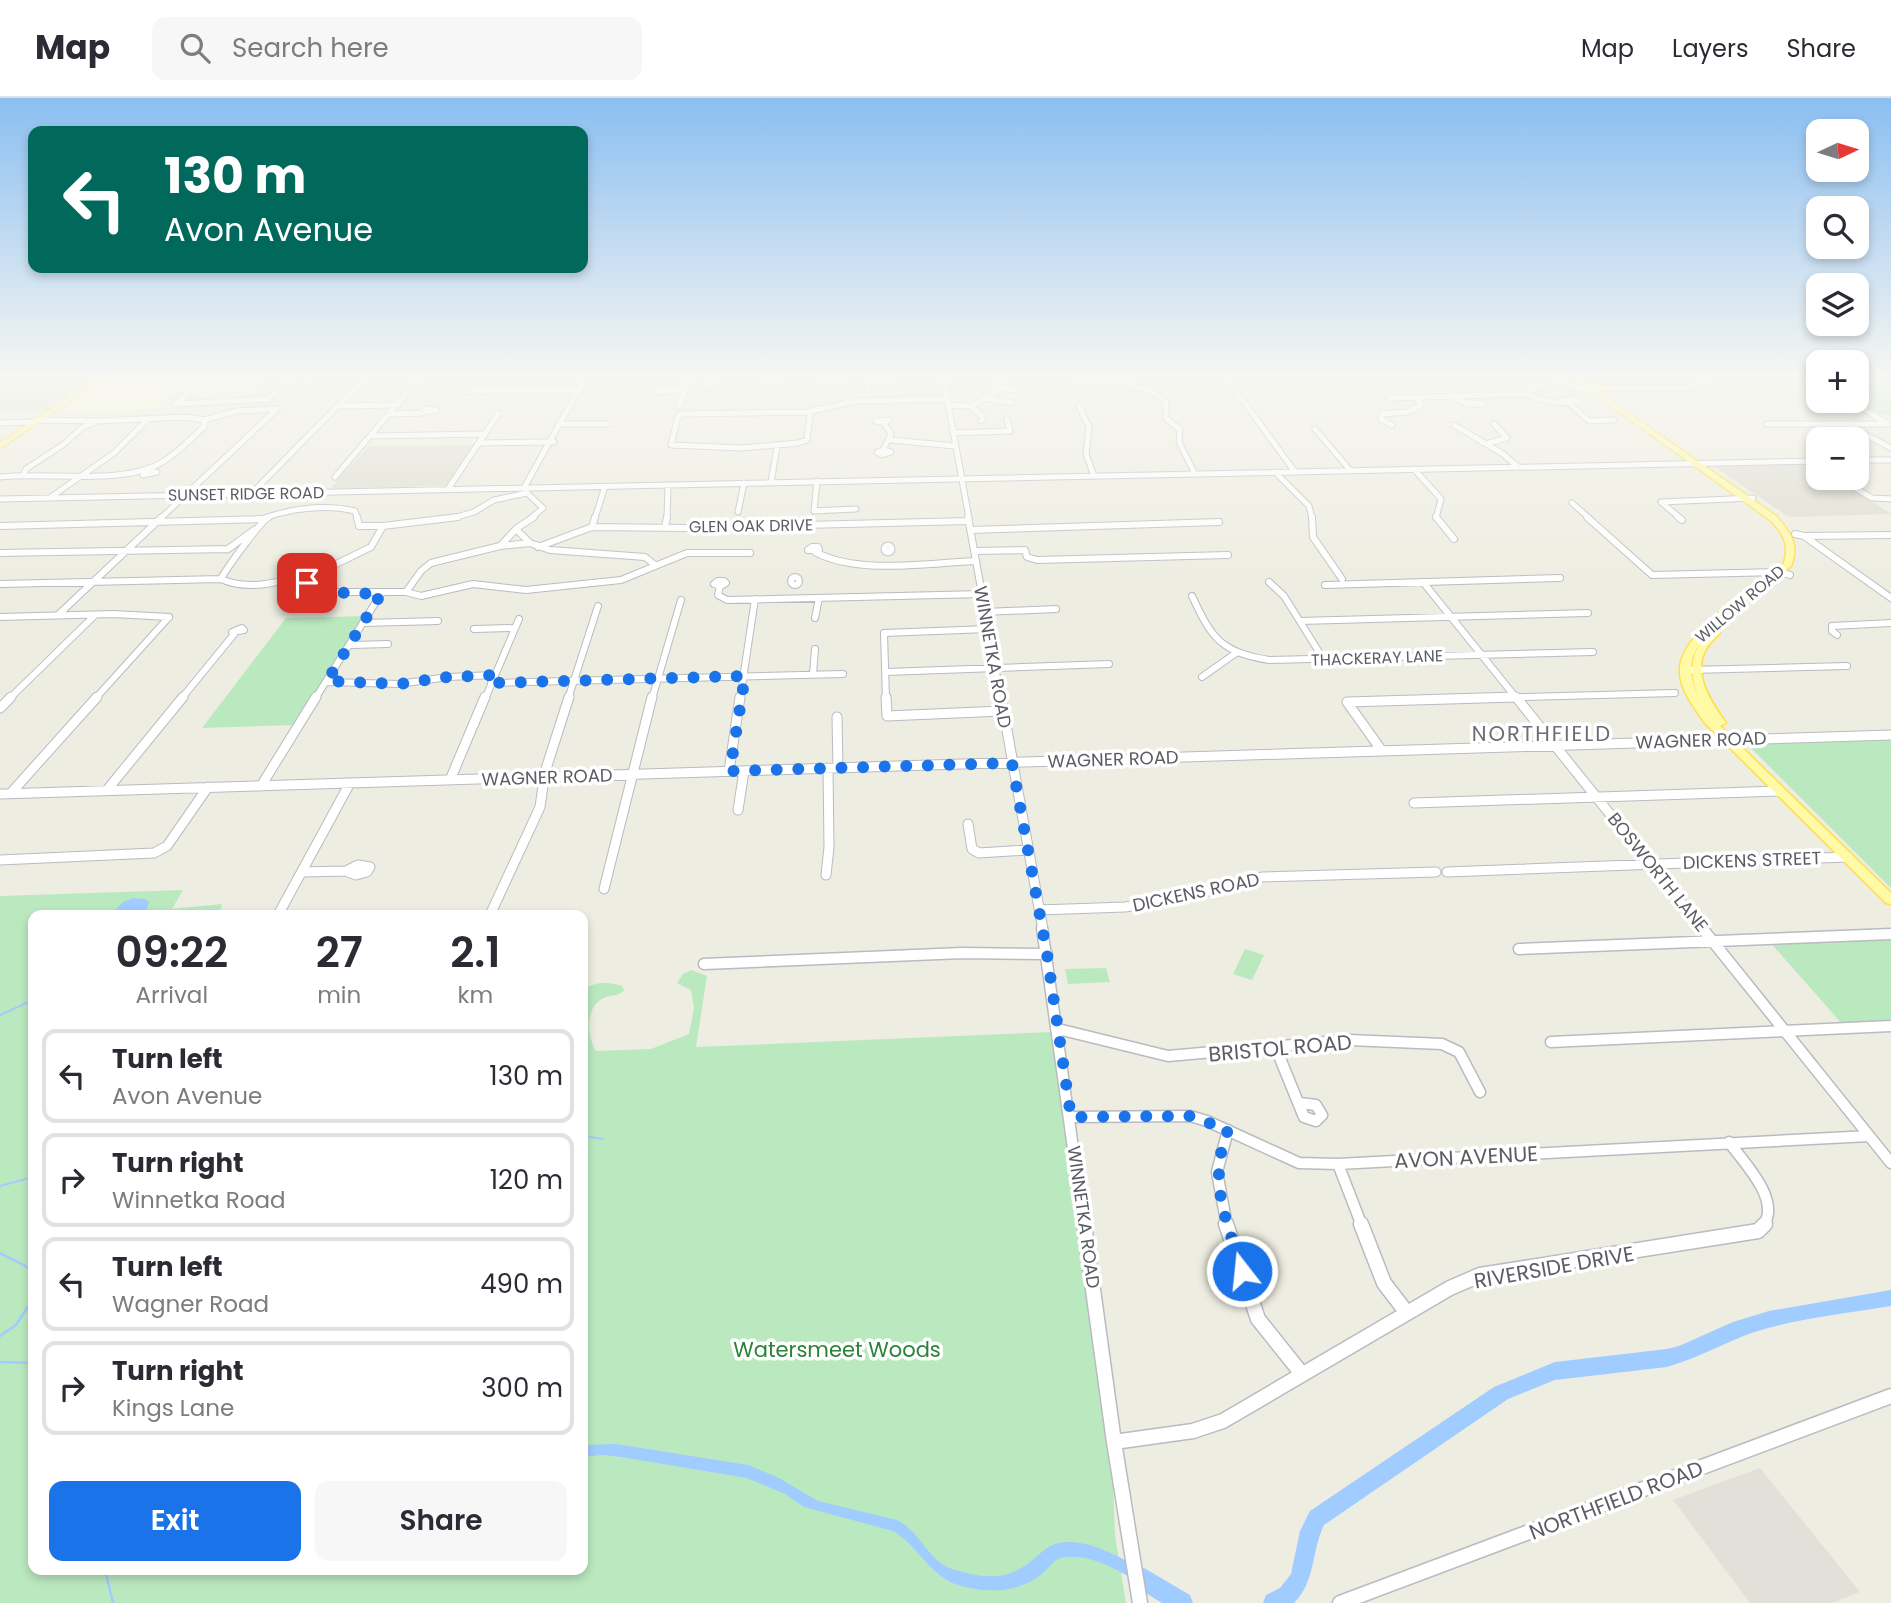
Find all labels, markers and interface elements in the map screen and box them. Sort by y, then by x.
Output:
search box [152,17,642,80]
text: Map [35,24,110,71]
icon: search [176,29,214,67]
text: Search here [232,30,389,66]
text: Map [1581,32,1634,65]
text: Layers [1672,32,1748,65]
text: Share [1786,32,1856,65]
north arrow [1806,119,1869,182]
map controls [1806,119,1869,490]
text: 130 m [164,142,306,210]
icon: left [49,154,140,245]
button: search [1806,196,1869,259]
text: Avon Avenue [164,207,373,252]
button: layers [1806,273,1869,336]
button: + [1806,350,1869,413]
button: − [1806,427,1869,490]
street label: SUNSET RIDGE ROAD [168,481,324,507]
street label: GLEN OAK DRIVE [689,513,813,539]
pin [277,553,337,613]
street label: WILLOW ROAD [1690,560,1790,648]
icon: arrive [288,564,326,602]
street label: WINNETKA ROAD [968,584,1018,730]
street label: THACKERAY LANE [1311,644,1443,672]
district label: NORTHFIELD [1472,719,1612,748]
street label: WAGNER ROAD [1635,725,1767,755]
street label: WAGNER ROAD [1047,744,1179,774]
street label: WAGNER ROAD [481,762,613,792]
street label: BOSWORTH LANE [1602,807,1714,937]
street label: DICKENS STREET [1682,845,1822,875]
street label: DICKENS ROAD [1130,866,1262,918]
text: 09:22 [115,923,228,982]
text: 27 [316,923,363,982]
text: 2.1 [450,923,501,982]
text: Arrival [136,979,208,1011]
text: min [317,979,361,1011]
text: km [458,979,493,1011]
street label: BRISTOL ROAD [1207,1027,1353,1069]
text: Turn left [112,1041,223,1077]
icon: left [53,1057,91,1095]
text: 130 m [489,1058,563,1094]
text: Avon Avenue [112,1080,262,1112]
street label: AVON AVENUE [1393,1139,1539,1175]
street label: WINNETKA ROAD [1062,1144,1106,1290]
text: Turn right [112,1145,244,1181]
icon: right [53,1161,91,1199]
text: 120 m [490,1162,563,1198]
text: Winnetka Road [112,1184,286,1216]
position arrow [1205,1234,1279,1308]
street label: RIVERSIDE DRIVE [1472,1239,1636,1295]
text: Turn left [112,1249,223,1285]
icon: left [53,1265,91,1303]
text: 490 m [480,1266,563,1302]
text: Wagner Road [112,1288,269,1320]
park label: Watersmeet Woods [733,1335,941,1364]
text: Turn right [112,1353,244,1389]
icon: right [53,1369,91,1407]
text: 300 m [481,1370,563,1406]
text: Kings Lane [112,1392,234,1424]
street label: NORTHFIELD ROAD [1525,1453,1707,1547]
button: Exit [49,1481,301,1561]
button: Share [315,1481,567,1561]

